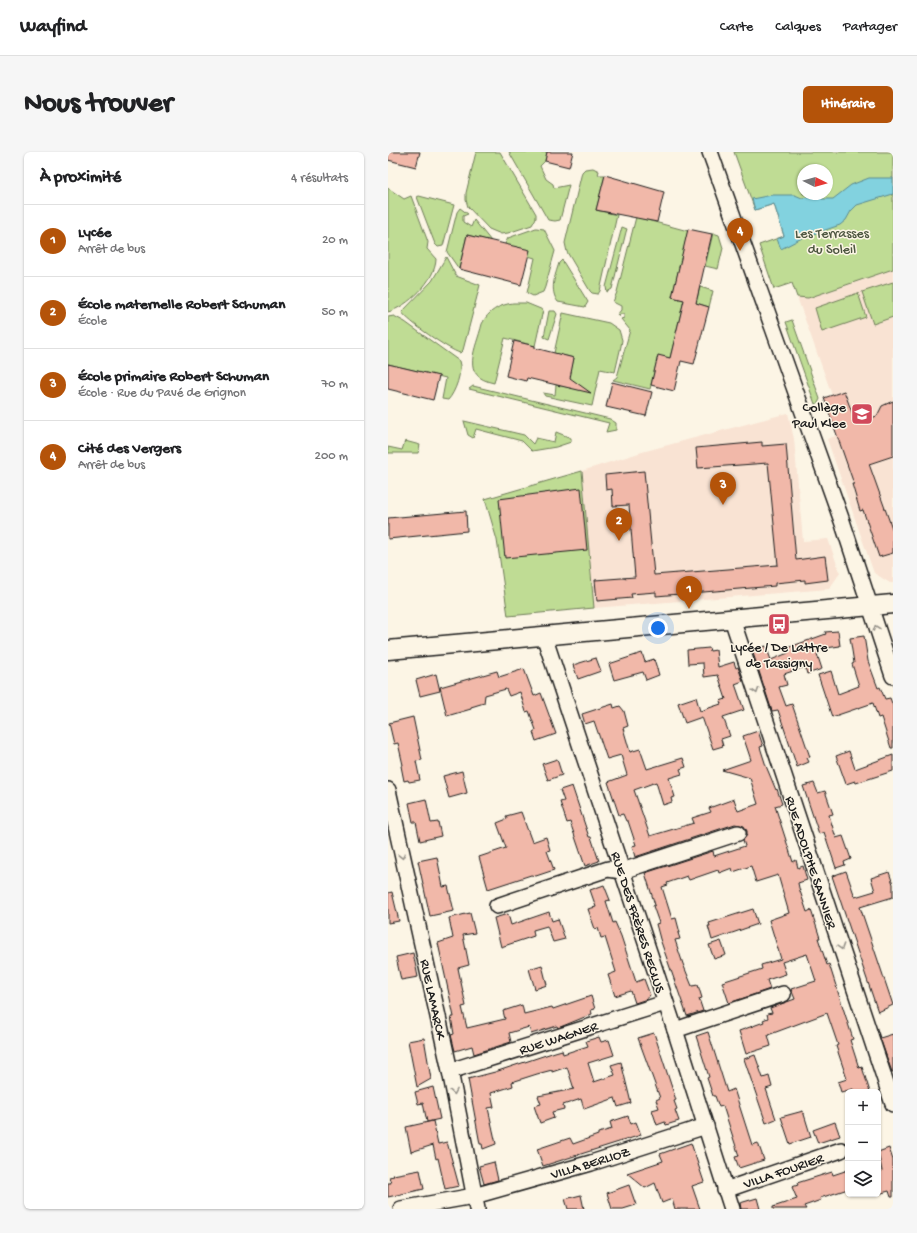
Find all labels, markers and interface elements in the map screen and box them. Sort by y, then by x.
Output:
text: Wayfind [20,16,86,39]
text: Carte [720,19,753,36]
text: Calques [775,19,821,36]
text: Partager [843,19,897,36]
button: Itinéraire [803,86,893,123]
text: Nous trouver [24,88,173,121]
north arrow [797,164,833,200]
text: À proximité [40,168,121,188]
text: 4 résultats [291,171,348,186]
pin: 4 [727,218,753,251]
text: Lycée [78,224,111,242]
park label: Les Terrasses du Soleil [795,226,870,259]
text: 1 [50,233,56,248]
text: 20 m [322,233,348,248]
text: Arrêt de bus [78,242,145,257]
text: École maternelle Robert Schuman [78,296,285,314]
text: 2 [50,305,56,320]
text: 50 m [321,305,348,320]
text: École [78,314,107,329]
text: École primaire Robert Schuman [78,368,269,386]
text: 3 [50,377,56,392]
text: 70 m [322,377,348,392]
text: École · Rue du Pavé de Grignon [78,386,246,401]
place label: Collège Paul Klee [791,400,847,433]
school or university icon: Collège Paul Klee [849,401,875,427]
text: Cité des Vergers [78,440,181,458]
text: 4 [50,449,56,464]
text: 200 m [315,449,348,464]
text: Arrêt de bus [78,458,145,473]
pin: 3 [710,472,736,505]
pin: 2 [606,508,632,541]
pin: 1 [676,576,702,609]
bus stop icon: Lycée / De Lattre de Tassigny [766,611,792,637]
your location [648,618,668,638]
one-way arrow [873,625,881,632]
place label: Lycée / De Lattre de Tassigny [730,640,828,673]
one-way arrow [751,687,759,694]
street label: RUE ADOLPHE SANNIER [780,794,839,932]
street label: RUE DES FRÈRES RECLUS [606,850,668,996]
one-way arrow [398,852,406,859]
one-way arrow [836,944,845,951]
street label: RUE LAMARCK [415,958,449,1042]
street label: RUE WAGNER [517,1018,601,1060]
one-way arrow [449,1089,457,1095]
map controls [845,1089,881,1197]
button: + [845,1089,881,1125]
button: − [845,1125,881,1161]
street label: VILLA BERLIOZ [548,1144,633,1185]
street label: VILLA FOURIER [741,1151,827,1194]
button: layers [845,1161,881,1197]

